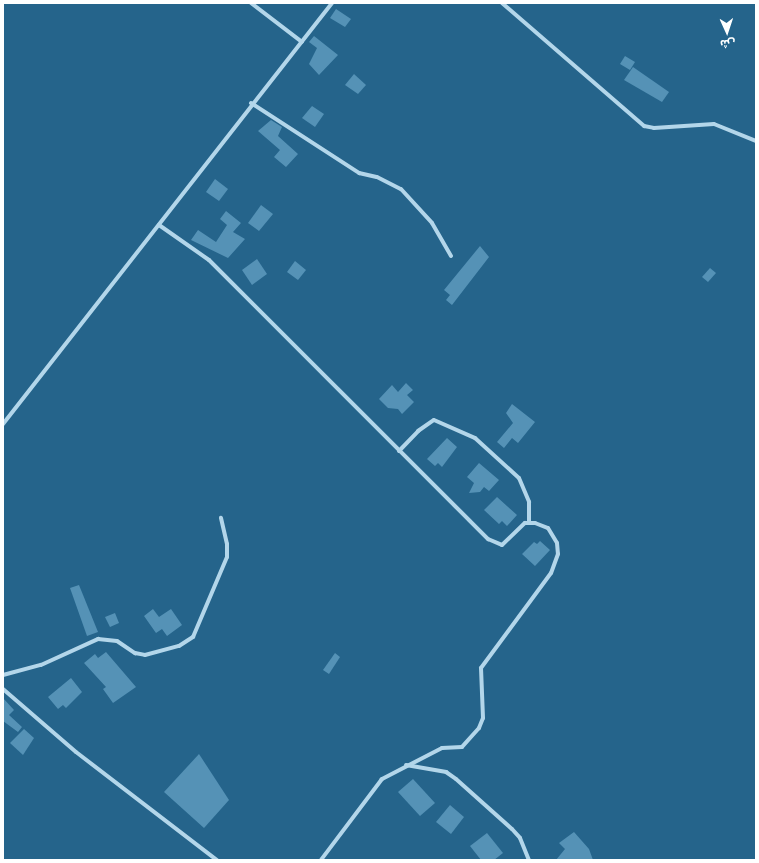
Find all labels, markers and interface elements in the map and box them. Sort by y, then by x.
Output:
north arrow [707,12,747,52]
text: ش [720,37,736,52]

